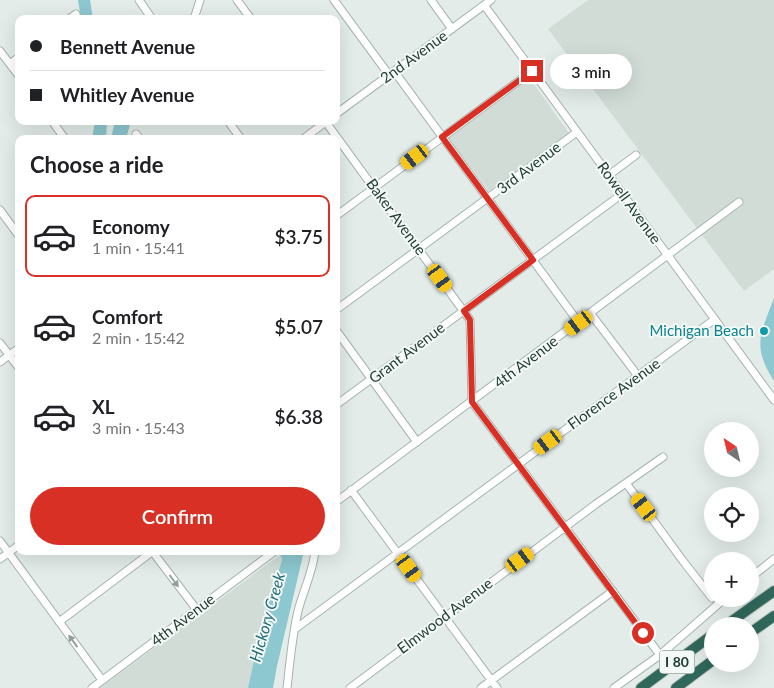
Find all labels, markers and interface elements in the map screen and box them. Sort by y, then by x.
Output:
street label: 2nd Avenue [376,26,451,87]
text: Bennett Avenue [60,35,195,58]
callout: 3 min [550,54,632,88]
route end [521,60,543,82]
text: 3 min [571,62,611,81]
text: Whitley Avenue [60,83,194,106]
street label: 3rd Avenue [493,137,564,197]
car [398,142,431,172]
text: Choose a ride [30,151,164,178]
street label: Rowell Avenue [594,158,666,247]
street label: Baker Avenue [363,175,431,258]
icon: car [32,214,77,259]
text: Economy [92,215,170,238]
text: $3.75 [274,225,323,248]
text: 1 min · 15:41 [92,238,185,257]
car [425,261,454,295]
icon: car [32,304,77,349]
text: Comfort [92,305,163,328]
car [562,308,595,338]
text: $5.07 [274,315,323,338]
street label: Grant Avenue [365,318,448,387]
place label: Michigan Beach [649,321,754,339]
marker: Michigan Beach [758,325,770,337]
text: 2 min · 15:42 [92,328,185,347]
street label: 4th Avenue [490,331,561,391]
street label: Florence Avenue [564,354,663,433]
icon: car [32,394,77,439]
text: XL [92,395,115,418]
text: $6.38 [274,405,323,428]
text: 3 min · 15:43 [92,418,185,437]
north arrow [704,422,759,478]
map controls [704,422,759,672]
car [531,427,564,457]
button: Confirm [30,487,325,545]
button: locate [704,487,759,542]
car [628,491,659,523]
car [503,545,536,575]
car [394,551,423,585]
button: + [704,552,759,607]
water label: Hickory Creek [245,570,288,664]
one-way arrow [169,574,180,587]
street label: Elmwood Avenue [393,574,496,657]
street label: 4th Avenue [147,589,218,649]
button: − [704,617,759,672]
route start [632,622,654,644]
one-way arrow [68,634,78,648]
road number: I 80 [660,650,694,674]

